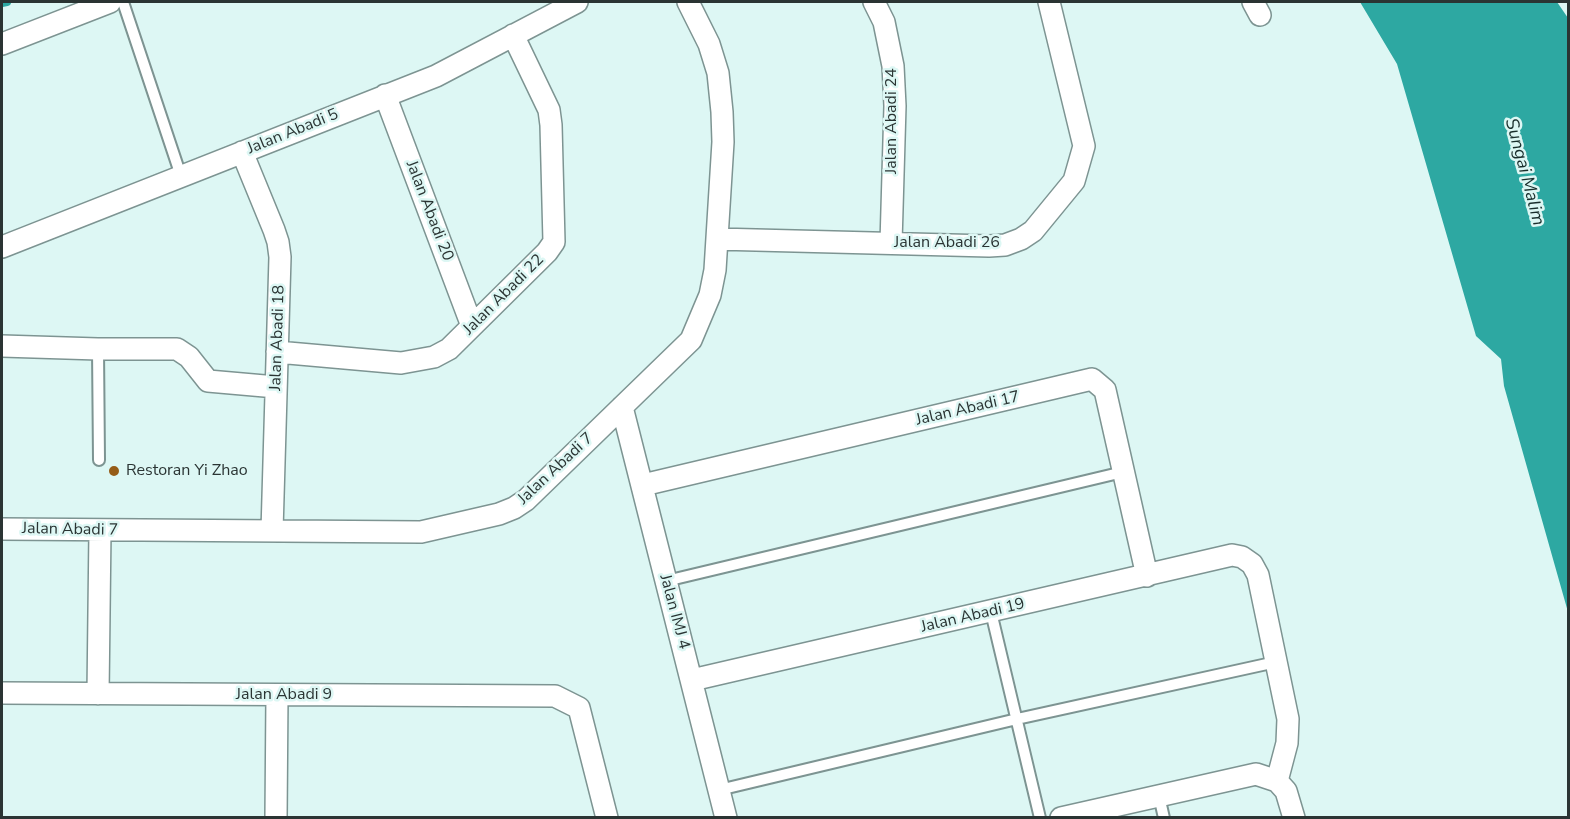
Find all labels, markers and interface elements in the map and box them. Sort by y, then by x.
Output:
street label: Jalan Abadi 24 [882,68,902,174]
street label: Jalan Abadi 5 [245,105,341,159]
water label: Sungai Malim [1499,116,1549,228]
street label: Jalan Abadi 20 [401,158,457,264]
street label: Jalan Abadi 26 [894,233,1000,253]
street label: Jalan Abadi 22 [460,251,548,339]
street label: Jalan Abadi 18 [267,285,289,391]
street label: Jalan Abadi 17 [914,388,1022,430]
street label: Jalan Abadi 7 [514,429,598,509]
place label: Restoran Yi Zhao [126,461,248,481]
marker: Restoran Yi Zhao [107,464,121,478]
street label: Jalan Abadi 7 [22,520,118,540]
street label: Jalan IMJ 4 [655,572,693,652]
street label: Jalan Abadi 19 [919,595,1027,637]
street label: Jalan Abadi 9 [236,685,332,705]

